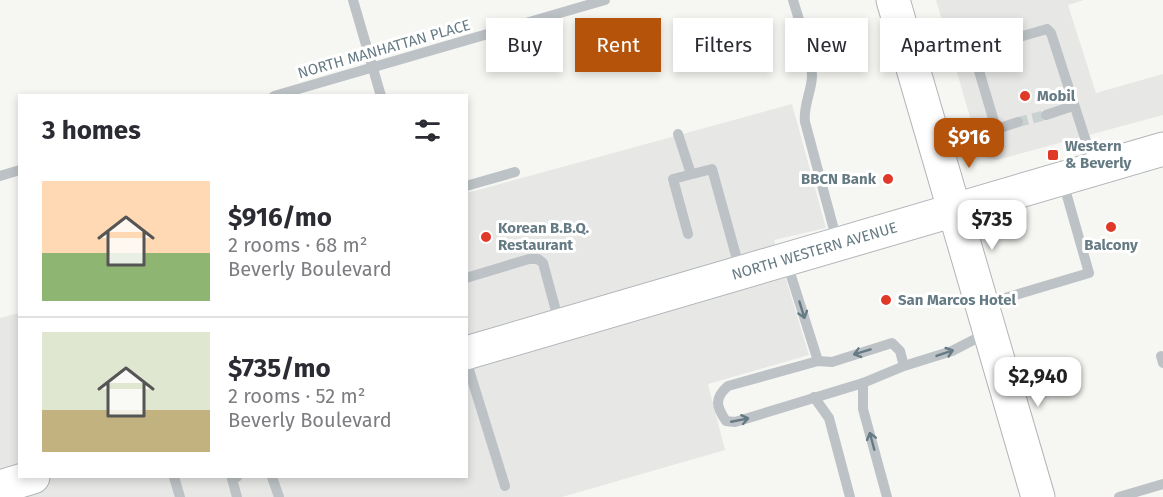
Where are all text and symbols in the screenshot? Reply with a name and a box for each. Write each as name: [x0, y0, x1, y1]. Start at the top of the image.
street label: NORTH MANHATTAN PLACE: [296, 16, 472, 82]
chip: Buy: [486, 18, 563, 72]
chip: Rent: [575, 18, 661, 72]
chip: Filters: [673, 18, 773, 72]
chip: New: [785, 18, 868, 72]
chip: Apartment: [880, 18, 1023, 72]
place label: Mobil: [1037, 87, 1076, 105]
marker: Mobil: [1018, 89, 1032, 103]
icon: filters: [411, 114, 444, 147]
text: 3 homes: [42, 115, 141, 146]
pin: $916: [933, 118, 1005, 169]
text: $916: [948, 125, 990, 149]
place label: Western & Beverly: [1065, 137, 1132, 172]
marker: Western & Beverly: [1046, 148, 1060, 162]
place label: BBCN Bank: [801, 170, 877, 188]
marker: BBCN Bank: [881, 172, 895, 186]
pin: $735: [956, 200, 1028, 251]
text: $916/mo: [228, 202, 332, 233]
icon: home: [90, 205, 162, 277]
text: $735: [972, 207, 1012, 231]
street label: NORTH WESTERN AVENUE: [730, 218, 899, 284]
place label: Korean B.B.Q. Restaurant: [498, 219, 590, 254]
marker: Balcony: [1104, 220, 1118, 234]
marker: Korean B.B.Q. Restaurant: [479, 230, 493, 244]
text: 2 rooms · 68 m²: [228, 233, 368, 257]
place label: Balcony: [1084, 236, 1138, 254]
text: Beverly Boulevard: [228, 257, 392, 281]
place label: San Marcos Hotel: [898, 291, 1017, 309]
marker: San Marcos Hotel: [879, 293, 893, 307]
one-way arrow: [797, 300, 808, 319]
one-way arrow: [935, 346, 954, 357]
one-way arrow: [853, 348, 872, 359]
text: $735/mo: [228, 353, 331, 384]
icon: home: [90, 356, 162, 428]
pin: $2,940: [989, 357, 1087, 408]
text: $2,940: [1008, 364, 1068, 388]
text: 2 rooms · 52 m²: [228, 384, 366, 408]
text: Beverly Boulevard: [228, 408, 392, 432]
one-way arrow: [730, 414, 750, 425]
one-way arrow: [866, 431, 877, 450]

